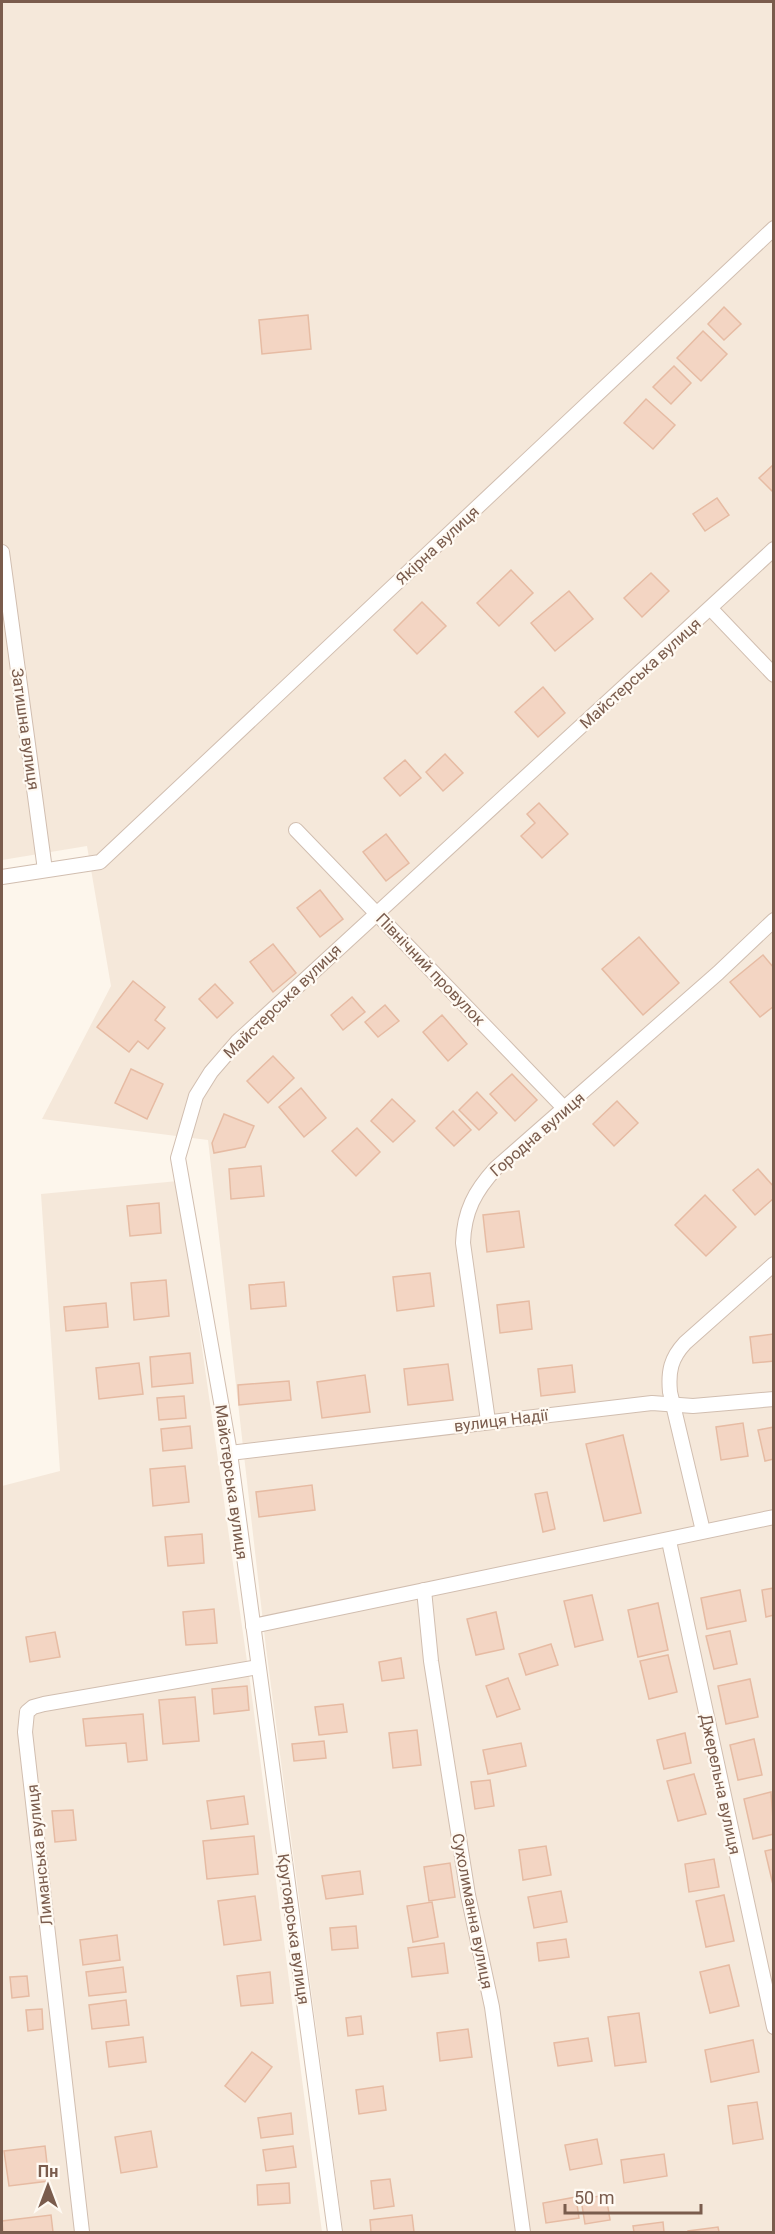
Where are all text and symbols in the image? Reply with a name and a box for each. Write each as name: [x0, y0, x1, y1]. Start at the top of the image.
street label: Якірна вулиця: [392, 502, 483, 589]
street label: Майстерська вулиця: [576, 614, 705, 733]
street label: Затишна вулиця: [8, 667, 43, 791]
street label: Північний провулок: [372, 909, 489, 1030]
street label: Майстерська вулиця: [220, 940, 345, 1063]
street label: Городна вулиця: [486, 1088, 588, 1181]
street label: Майстерська вулиця: [211, 1403, 252, 1561]
street label: вулиця Надії: [453, 1405, 550, 1436]
street label: Джерельна вулиця: [696, 1712, 745, 1856]
street label: Лиманська вулиця: [23, 1783, 56, 1927]
street label: Сухолиманна вулиця: [448, 1832, 497, 1991]
street label: Крутоярська вулиця: [273, 1852, 314, 2006]
north arrow: [18, 2156, 78, 2216]
text: Пн: [38, 2162, 58, 2181]
scale bar: [565, 2177, 702, 2215]
text: 50 m: [574, 2187, 614, 2208]

